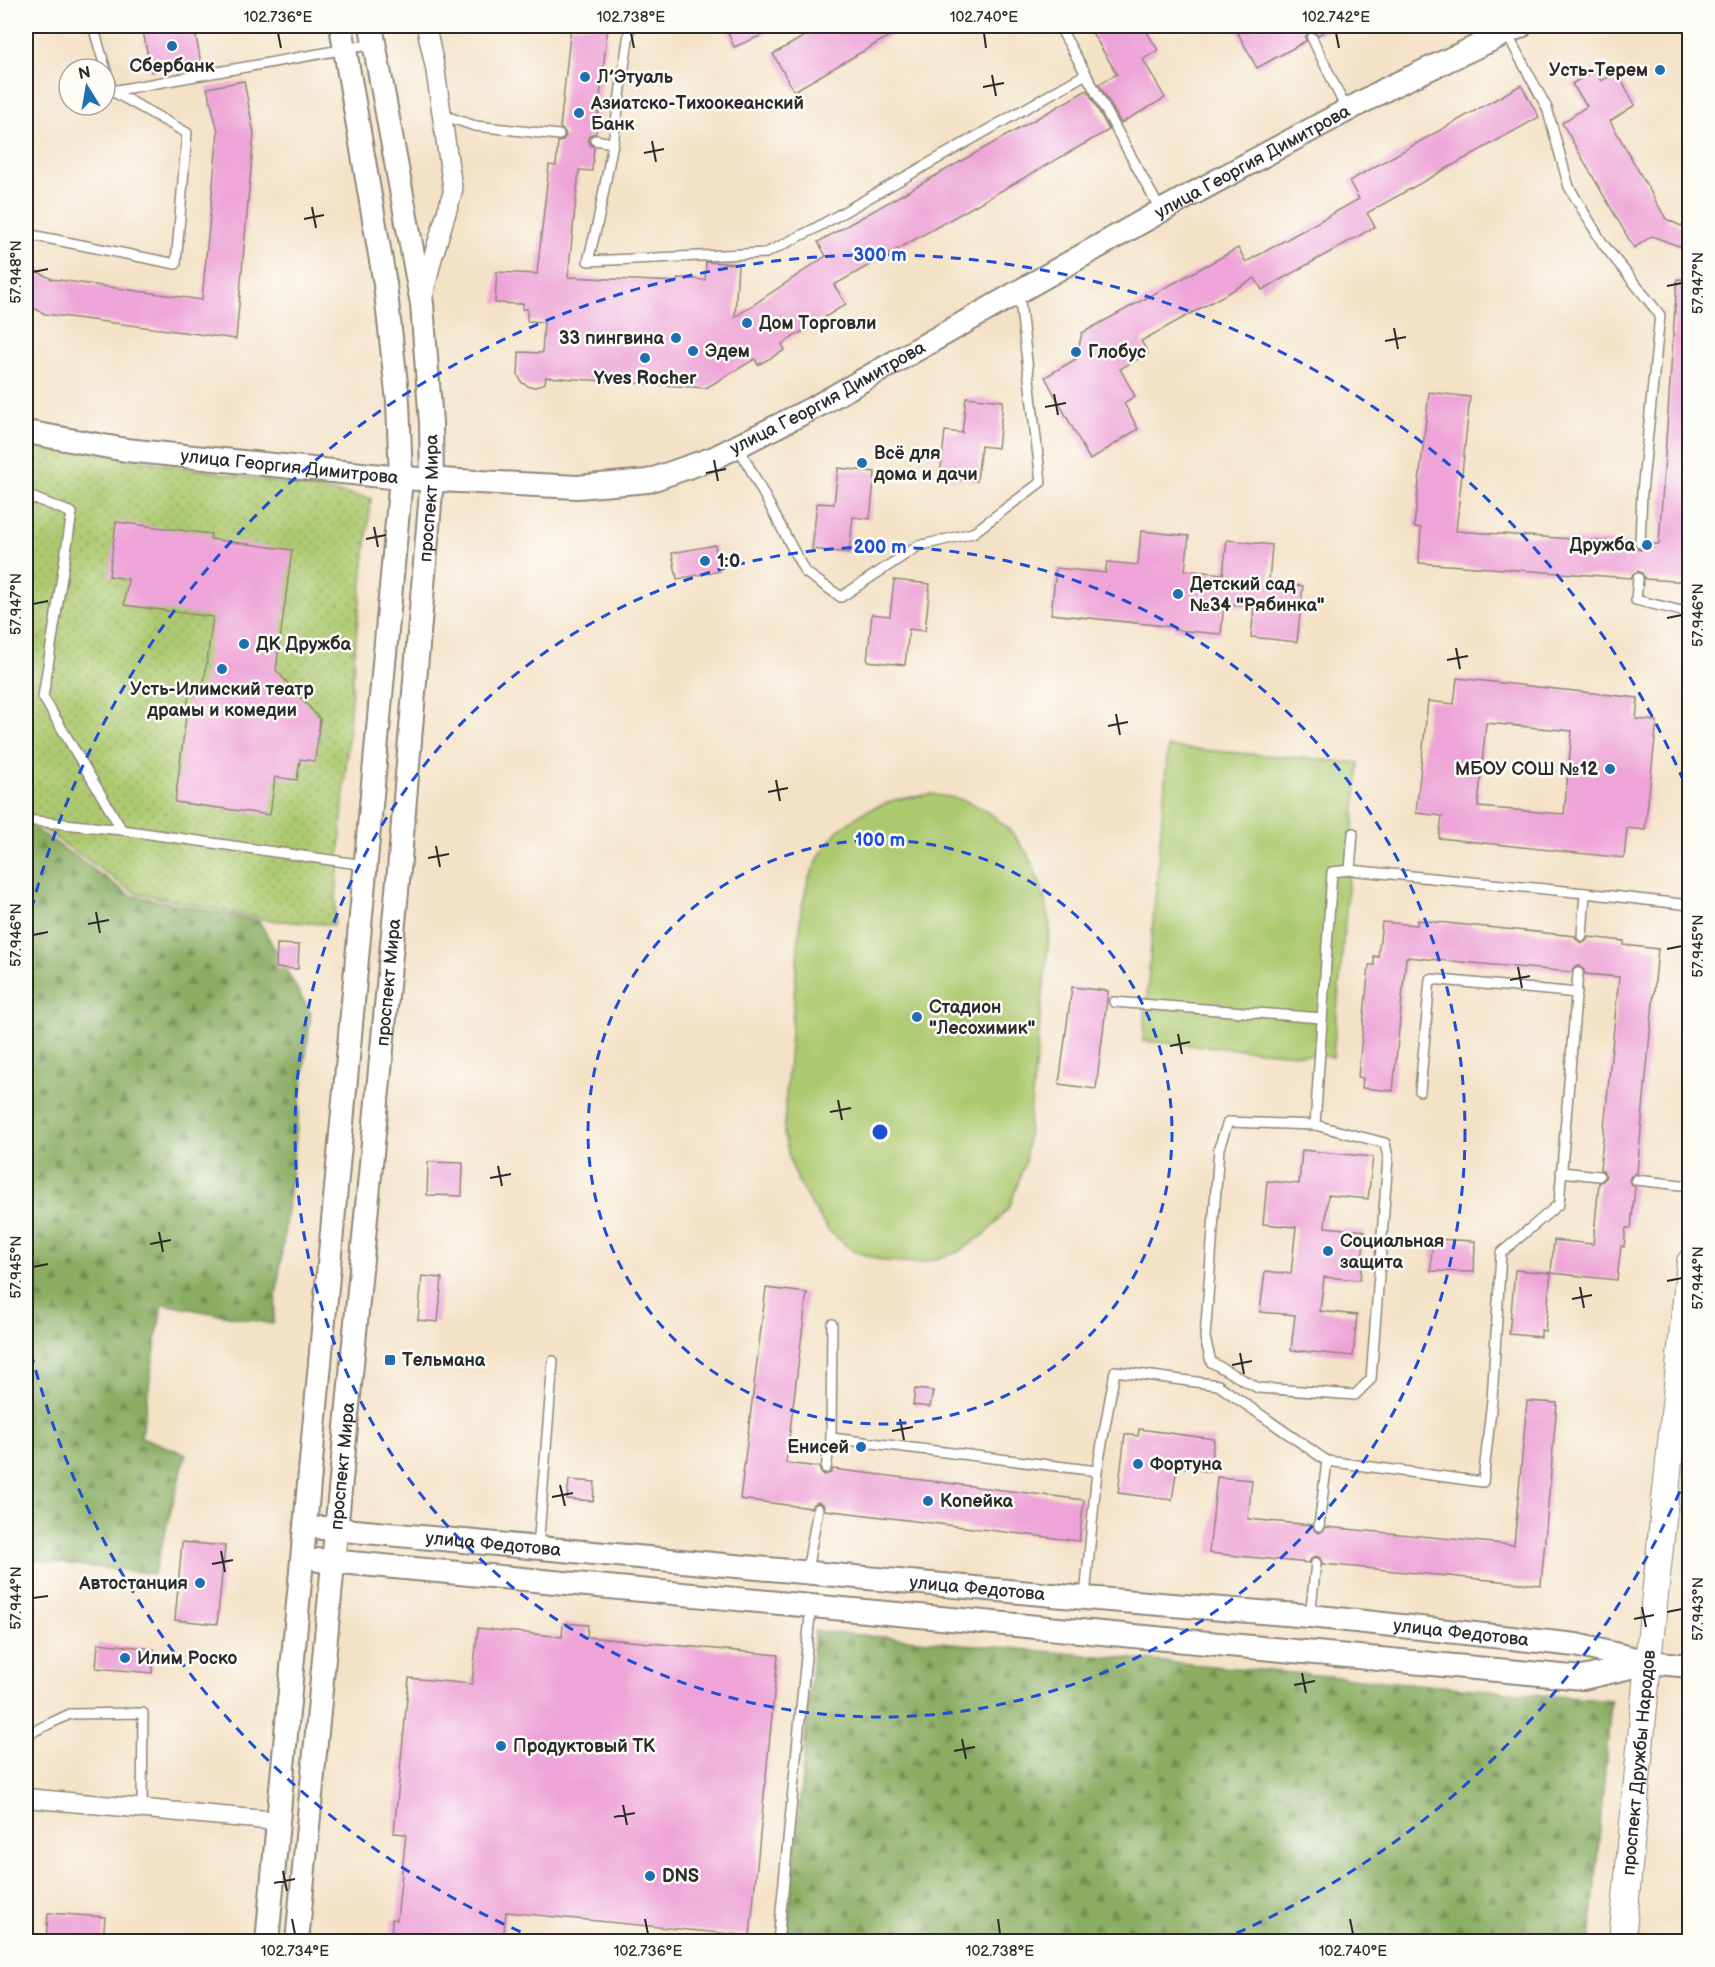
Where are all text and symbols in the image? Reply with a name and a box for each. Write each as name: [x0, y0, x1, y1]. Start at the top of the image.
text: 102.736°E: [244, 8, 312, 27]
text: 102.738°E: [597, 8, 665, 27]
text: 102.740°E: [950, 8, 1018, 27]
text: 102.742°E: [1302, 8, 1370, 27]
marker: Сбербанк: [165, 39, 179, 53]
place label: Сбербанк: [130, 56, 215, 77]
north arrow: [57, 57, 117, 117]
place label: Усть-Терем: [1549, 60, 1648, 81]
text: N: [77, 63, 92, 84]
marker: Усть-Терем: [1653, 63, 1667, 77]
place label: Л’Этуаль: [596, 67, 674, 88]
marker: Л’Этуаль: [578, 70, 592, 84]
place label: Азиатско-Тихоокеанский Банк: [590, 93, 804, 135]
street label: улица Георгия Димитрова: [1151, 100, 1354, 223]
marker: Азиатско-Тихоокеанский Банк: [572, 106, 586, 120]
text: 57.948°N: [7, 240, 26, 304]
text: 300 m: [853, 245, 907, 266]
text: 57.947°N: [1689, 252, 1708, 314]
place label: Дом Торговли: [759, 313, 876, 334]
marker: Дом Торговли: [740, 316, 754, 330]
place label: 33 пингвина: [559, 328, 665, 349]
marker: 33 пингвина: [669, 331, 683, 345]
street label: улица Георгия Димитрова: [727, 337, 929, 459]
place label: Эдем: [705, 341, 750, 362]
place label: Глобус: [1088, 342, 1146, 363]
marker: Эдем: [686, 344, 700, 358]
marker: Глобус: [1069, 345, 1083, 359]
marker: Yves Rocher: [638, 351, 652, 365]
place label: Yves Rocher: [594, 368, 697, 389]
street label: проспект Мира: [415, 434, 443, 563]
place label: Всё для дома и дачи: [873, 443, 978, 485]
street label: улица Георгия Димитрова: [180, 446, 400, 489]
marker: Всё для дома и дачи: [855, 456, 869, 470]
place label: Дружба: [1570, 535, 1636, 556]
text: 200 m: [853, 537, 907, 558]
marker: Дружба: [1640, 538, 1654, 552]
place label: 1:0: [717, 551, 740, 572]
marker: 1:0: [698, 554, 712, 568]
text: 57.947°N: [7, 573, 26, 635]
place label: Детский сад №34 "Рябинка": [1190, 574, 1325, 616]
text: 57.946°N: [1689, 583, 1708, 647]
marker: Детский сад №34 "Рябинка": [1171, 587, 1185, 601]
place label: ДК Дружба: [256, 634, 352, 655]
marker: ДК Дружба: [237, 637, 251, 651]
marker: Усть-Илимский театр драмы и комедии: [215, 662, 229, 676]
place label: Усть-Илимский театр драмы и комедии: [130, 679, 314, 721]
place label: МБОУ СОШ №12: [1455, 759, 1598, 780]
marker: МБОУ СОШ №12: [1603, 762, 1617, 776]
text: 100 m: [855, 830, 905, 851]
text: 57.946°N: [7, 903, 26, 967]
text: 57.945°N: [1689, 914, 1708, 978]
street label: проспект Мира: [372, 917, 405, 1047]
place label: Стадион "Лесохимик": [929, 997, 1035, 1039]
marker: Стадион "Лесохимик": [910, 1010, 924, 1024]
centre of rings: [870, 1122, 890, 1142]
place label: Социальная защита: [1340, 1231, 1444, 1273]
text: 57.945°N: [7, 1235, 26, 1299]
marker: Социальная защита: [1321, 1244, 1335, 1258]
text: 57.944°N: [1689, 1246, 1708, 1310]
place label: Тельмана: [402, 1350, 486, 1371]
marker: Тельмана: [383, 1353, 397, 1367]
street label: проспект Мира: [326, 1401, 359, 1531]
place label: Енисей: [787, 1437, 849, 1458]
marker: Енисей: [854, 1440, 868, 1454]
place label: Фортуна: [1150, 1454, 1223, 1475]
marker: Фортуна: [1131, 1457, 1145, 1471]
place label: Копейка: [940, 1491, 1013, 1512]
marker: Копейка: [921, 1494, 935, 1508]
street label: улица Федотова: [424, 1528, 562, 1561]
text: 57.944°N: [7, 1566, 26, 1630]
street label: улица Федотова: [908, 1572, 1046, 1605]
place label: Автостанция: [78, 1573, 188, 1594]
marker: Автостанция: [193, 1576, 207, 1590]
text: 57.943°N: [1689, 1577, 1708, 1641]
street label: улица Федотова: [1392, 1615, 1530, 1651]
place label: Илим Роско: [137, 1648, 238, 1669]
street label: проспект Дружбы Народов: [1618, 1648, 1660, 1877]
marker: Илим Роско: [118, 1651, 132, 1665]
place label: Продуктовый ТК: [513, 1736, 656, 1757]
marker: Продуктовый ТК: [494, 1739, 508, 1753]
place label: DNS: [662, 1866, 699, 1887]
marker: DNS: [643, 1869, 657, 1883]
text: 102.734°E: [261, 1942, 329, 1961]
text: 102.736°E: [614, 1942, 682, 1961]
text: 102.738°E: [966, 1942, 1034, 1961]
text: 102.740°E: [1319, 1942, 1387, 1961]

